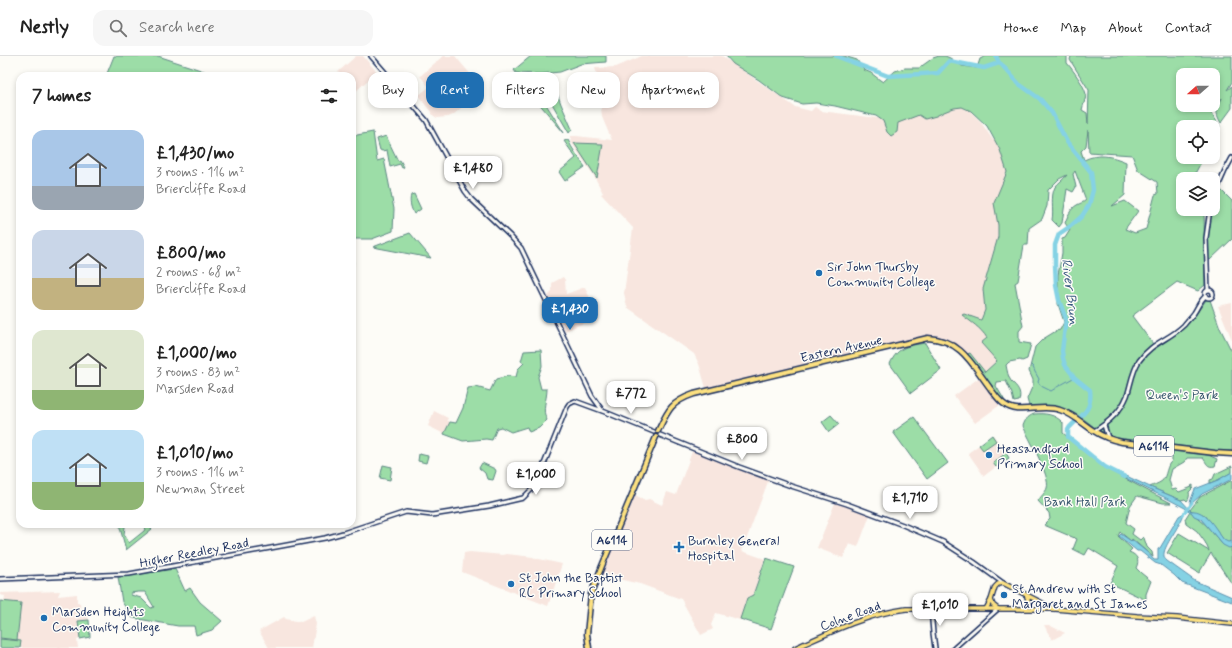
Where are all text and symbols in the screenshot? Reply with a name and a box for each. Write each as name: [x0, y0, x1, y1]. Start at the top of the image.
search box: [93, 10, 373, 46]
text: Nestly: [20, 15, 69, 40]
icon: search: [107, 17, 129, 39]
text: Search here: [139, 18, 215, 38]
text: Home: [1004, 19, 1038, 37]
text: Map: [1060, 19, 1086, 37]
text: About: [1108, 19, 1143, 37]
text: Contact: [1165, 19, 1212, 37]
north arrow: [1176, 68, 1220, 112]
map controls: [1176, 68, 1220, 216]
chip: Buy: [368, 72, 418, 108]
chip: Rent: [426, 72, 484, 108]
chip: Filters: [492, 72, 559, 108]
chip: New: [567, 72, 620, 108]
chip: Apartment: [628, 72, 719, 108]
text: 7 homes: [32, 85, 91, 107]
icon: filters: [318, 85, 340, 107]
button: locate: [1176, 120, 1220, 164]
text: £1,430/mo: [156, 142, 234, 164]
icon: home: [64, 146, 112, 194]
pin: £1,480: [440, 156, 506, 190]
text: £1,480: [453, 160, 493, 177]
text: 3 rooms · 116 m²: [156, 164, 245, 181]
button: layers: [1176, 172, 1220, 216]
text: Briercliffe Road: [156, 181, 246, 198]
text: £800/mo: [156, 242, 226, 264]
icon: home: [64, 246, 112, 294]
water label: River Brun: [1057, 258, 1083, 326]
place label: Sir John Thursby Community College: [827, 259, 935, 291]
text: 2 rooms · 68 m²: [156, 264, 241, 281]
marker: Sir John Thursby Community College: [814, 268, 824, 278]
text: Briercliffe Road: [156, 281, 246, 298]
pin: £1,430: [537, 297, 603, 331]
text: £1,430: [551, 301, 589, 318]
street label: Eastern Avenue: [799, 332, 884, 367]
text: £1,000/mo: [156, 342, 237, 364]
icon: home: [64, 346, 112, 394]
text: 3 rooms · 83 m²: [156, 364, 240, 381]
text: Marsden Road: [156, 381, 234, 398]
pin: £772: [607, 381, 655, 415]
text: £772: [615, 385, 647, 402]
park label: Queen's Park: [1146, 387, 1219, 404]
pin: £800: [718, 427, 766, 461]
text: £800: [726, 431, 758, 448]
road number: A6114: [1134, 436, 1174, 456]
place label: Heasandford Primary School: [997, 441, 1083, 473]
text: £1,010/mo: [156, 442, 233, 464]
icon: home: [64, 446, 112, 494]
marker: Heasandford Primary School: [984, 450, 994, 460]
pin: £1,000: [503, 462, 569, 496]
text: 3 rooms · 116 m²: [156, 464, 245, 481]
text: £1,000: [516, 466, 556, 483]
text: Newman Street: [156, 481, 245, 498]
pin: £1,710: [877, 486, 943, 520]
text: £1,710: [892, 490, 928, 507]
park label: Bank Hall Park: [1044, 494, 1127, 511]
road number: A6114: [592, 530, 632, 550]
place label: Burnley General Hospital: [688, 533, 780, 565]
street label: Higher Reedley Road: [138, 535, 251, 574]
marker: Burnley General Hospital: [673, 541, 685, 553]
place label: St John the Baptist RC Primary School: [519, 570, 623, 602]
marker: St John the Baptist RC Primary School: [506, 579, 516, 589]
place label: St Andrew with St Margaret and St James: [1012, 581, 1147, 614]
marker: St Andrew with St Margaret and St James: [999, 590, 1009, 600]
pin: £1,010: [907, 593, 973, 627]
text: £1,010: [921, 597, 959, 614]
street label: Colne Road: [818, 598, 883, 635]
place label: Marsden Heights Community College: [52, 604, 160, 636]
marker: Marsden Heights Community College: [39, 613, 49, 623]

